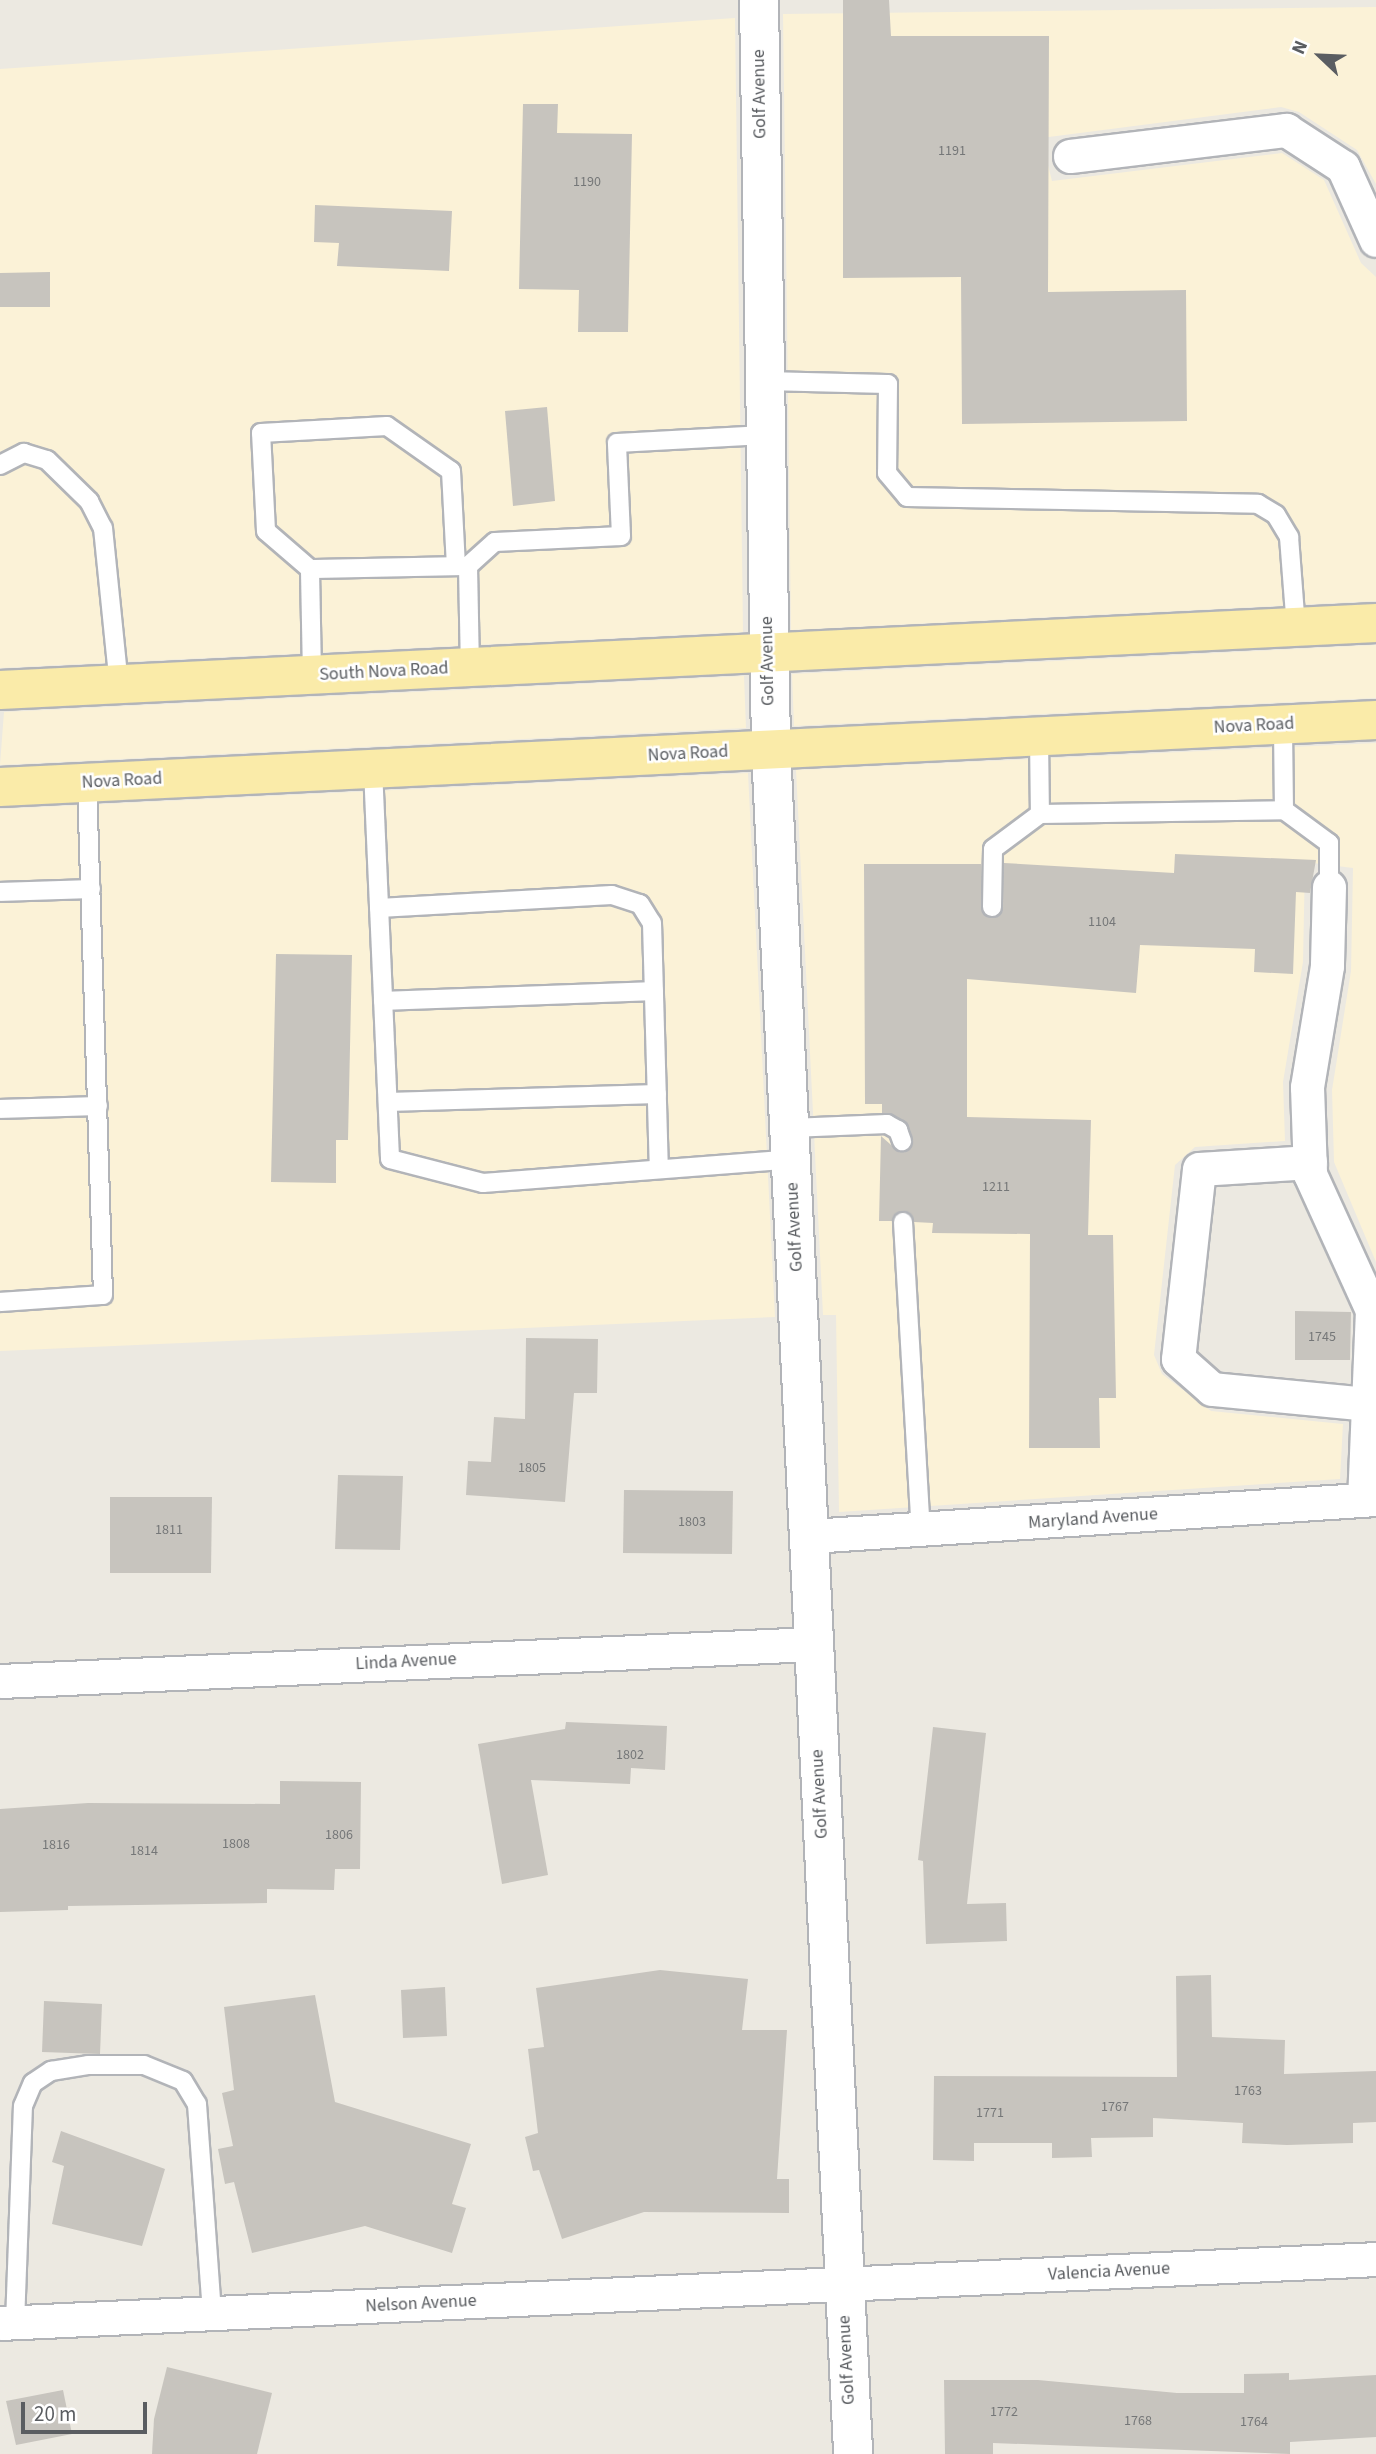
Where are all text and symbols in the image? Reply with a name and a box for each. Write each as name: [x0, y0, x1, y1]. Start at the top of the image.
north arrow: [1285, 21, 1355, 91]
text: N: [1285, 37, 1315, 59]
street label: Golf Avenue: [748, 49, 772, 139]
house number: 1191: [938, 143, 966, 159]
house number: 1190: [573, 174, 601, 190]
street label: Golf Avenue: [756, 616, 780, 706]
street label: South Nova Road: [319, 658, 449, 686]
street label: Nova Road: [1213, 713, 1295, 739]
street label: Nova Road: [647, 741, 729, 767]
street label: Nova Road: [81, 768, 163, 794]
house number: 1104: [1088, 914, 1116, 930]
house number: 1211: [982, 1179, 1010, 1195]
street label: Golf Avenue: [782, 1182, 808, 1272]
house number: 1745: [1308, 1329, 1336, 1345]
house number: 1805: [518, 1460, 546, 1476]
street label: Maryland Avenue: [1027, 1504, 1159, 1534]
house number: 1803: [678, 1514, 706, 1530]
house number: 1811: [155, 1522, 183, 1538]
street label: Linda Avenue: [355, 1649, 457, 1675]
house number: 1802: [616, 1747, 644, 1763]
street label: Golf Avenue: [807, 1749, 833, 1839]
house number: 1806: [325, 1827, 353, 1843]
house number: 1808: [222, 1836, 250, 1852]
house number: 1816: [42, 1837, 70, 1853]
house number: 1814: [130, 1843, 158, 1859]
house number: 1763: [1234, 2083, 1262, 2099]
house number: 1767: [1101, 2099, 1129, 2115]
house number: 1771: [976, 2105, 1004, 2121]
street label: Valencia Avenue: [1047, 2258, 1171, 2286]
street label: Nelson Avenue: [365, 2290, 477, 2318]
street label: Golf Avenue: [834, 2315, 860, 2405]
scale bar: [24, 2388, 150, 2432]
text: 20 m: [34, 2399, 76, 2429]
house number: 1772: [990, 2404, 1018, 2420]
house number: 1768: [1124, 2413, 1152, 2429]
house number: 1764: [1240, 2414, 1268, 2430]

